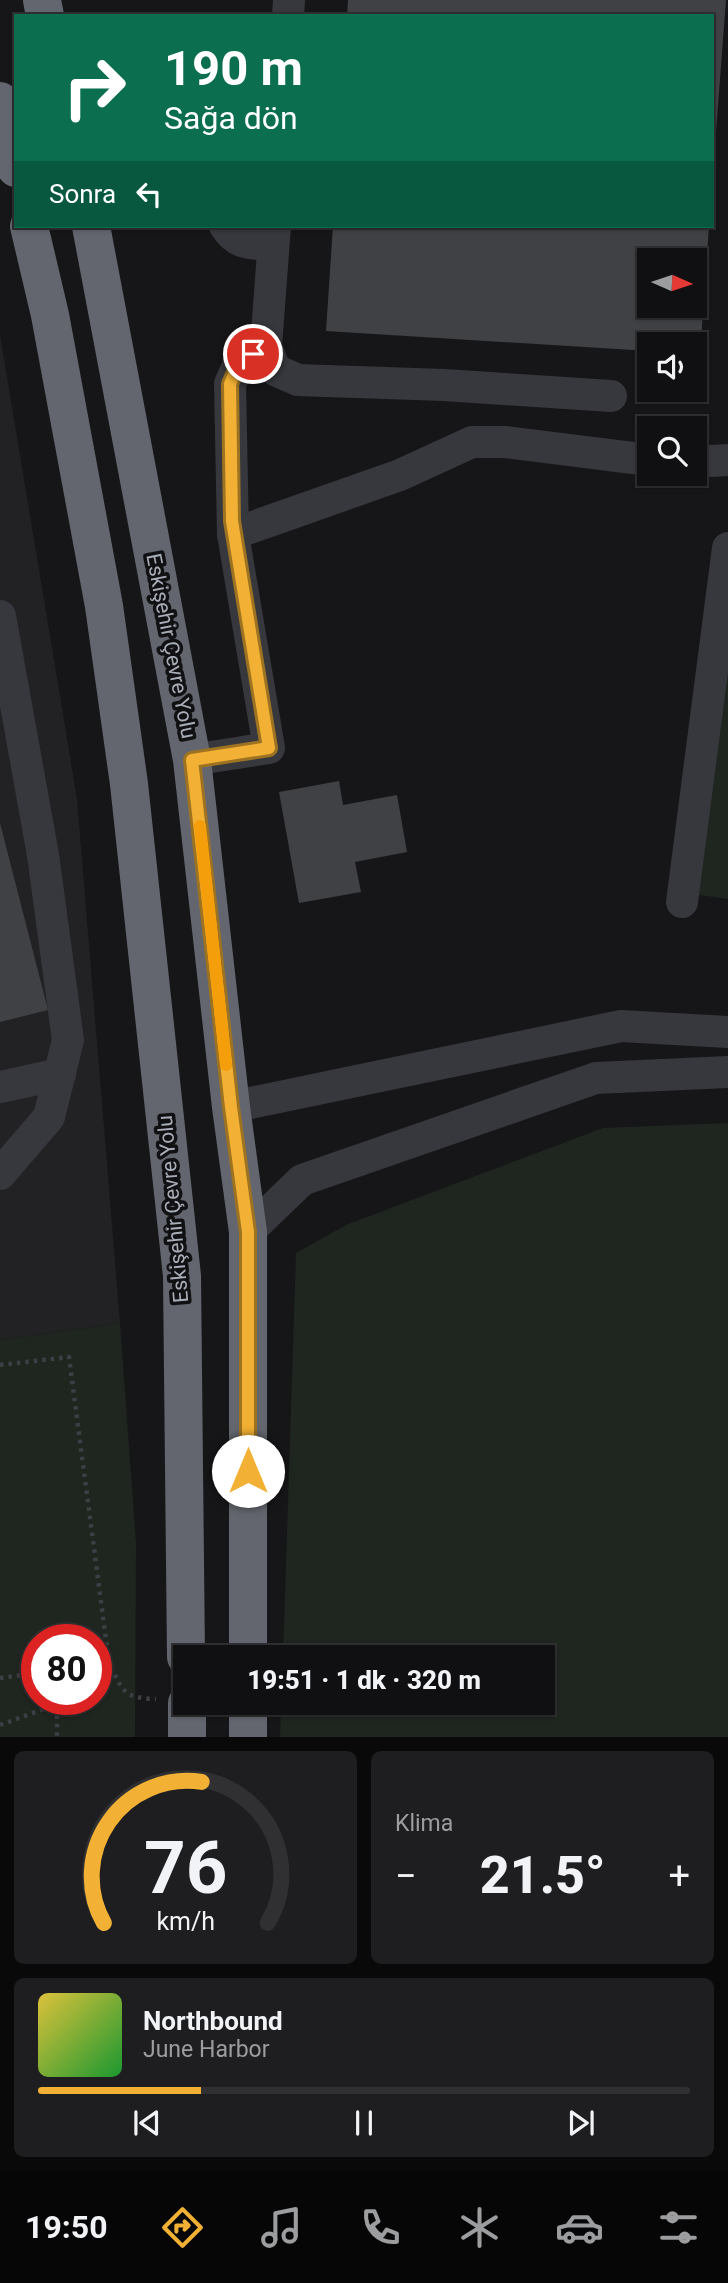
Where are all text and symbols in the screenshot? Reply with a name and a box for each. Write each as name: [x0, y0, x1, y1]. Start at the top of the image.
text: 190 m: [164, 40, 303, 97]
icon: right: [49, 42, 140, 133]
text: Sağa dön: [164, 99, 298, 137]
icon: left: [130, 175, 168, 213]
text: Sonra: [49, 179, 116, 209]
north arrow: [637, 248, 707, 318]
map controls: [637, 248, 707, 486]
pin: [223, 324, 283, 384]
button: sound: [637, 332, 707, 402]
icon: arrive: [234, 335, 272, 373]
button: search: [637, 416, 707, 486]
street label: Eskişehir Çevre Yolu: [141, 551, 201, 741]
street label: Eskişehir Çevre Yolu: [153, 1114, 193, 1304]
position arrow: [211, 1434, 285, 1508]
speed limit sign: 80: [21, 1624, 112, 1715]
text: 19:51 · 1 dk · 320 m: [247, 1665, 481, 1695]
text: Klima: [395, 1810, 453, 1837]
text: 76: [144, 1826, 227, 1912]
text: 21.5°: [480, 1845, 606, 1906]
text: −: [395, 1854, 417, 1898]
text: +: [668, 1854, 690, 1898]
text: km/h: [156, 1907, 215, 1936]
text: Northbound: [143, 2006, 283, 2036]
text: June Harbor: [143, 2036, 270, 2063]
icon: previous: [128, 2104, 166, 2142]
icon: pause: [345, 2104, 383, 2142]
icon: next: [562, 2104, 600, 2142]
icon: directions: [158, 2203, 207, 2252]
icon: music: [257, 2203, 306, 2252]
icon: phone: [356, 2203, 405, 2252]
icon: climate: [455, 2203, 504, 2252]
icon: car: [555, 2203, 604, 2252]
icon: filters: [654, 2203, 703, 2252]
text: 19:50: [25, 2208, 108, 2246]

